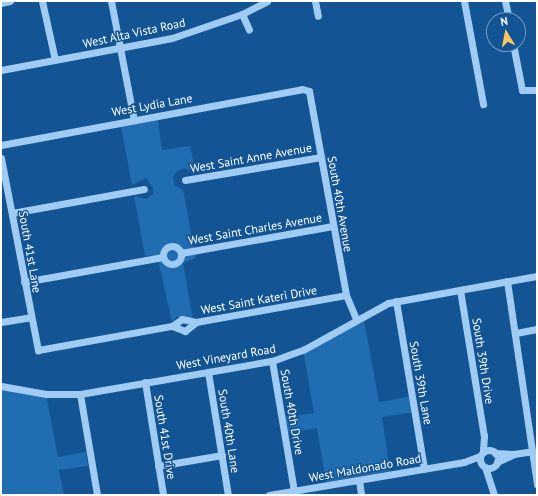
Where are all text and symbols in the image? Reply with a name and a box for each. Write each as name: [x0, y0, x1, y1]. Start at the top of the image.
north arrow: [486, 12, 526, 52]
text: N: [499, 14, 509, 29]
street label: West Alta Vista Road: [81, 15, 187, 51]
street label: West Lydia Lane: [110, 91, 194, 119]
street label: West Saint Anne Avenue: [189, 140, 313, 176]
street label: South 40th Avenue: [324, 155, 356, 253]
street label: South 41st Lane: [16, 210, 44, 294]
street label: West Saint Charles Avenue: [187, 210, 323, 248]
street label: West Saint Kateri Drive: [200, 283, 318, 317]
street label: South 39th Drive: [469, 317, 497, 405]
street label: South 39th Lane: [407, 340, 435, 426]
street label: West Vineyard Road: [175, 341, 277, 373]
street label: South 40th Drive: [277, 368, 307, 456]
street label: South 40th Lane: [215, 388, 243, 474]
street label: South 41st Drive: [151, 394, 179, 480]
street label: West Maldonado Road: [308, 451, 422, 485]

